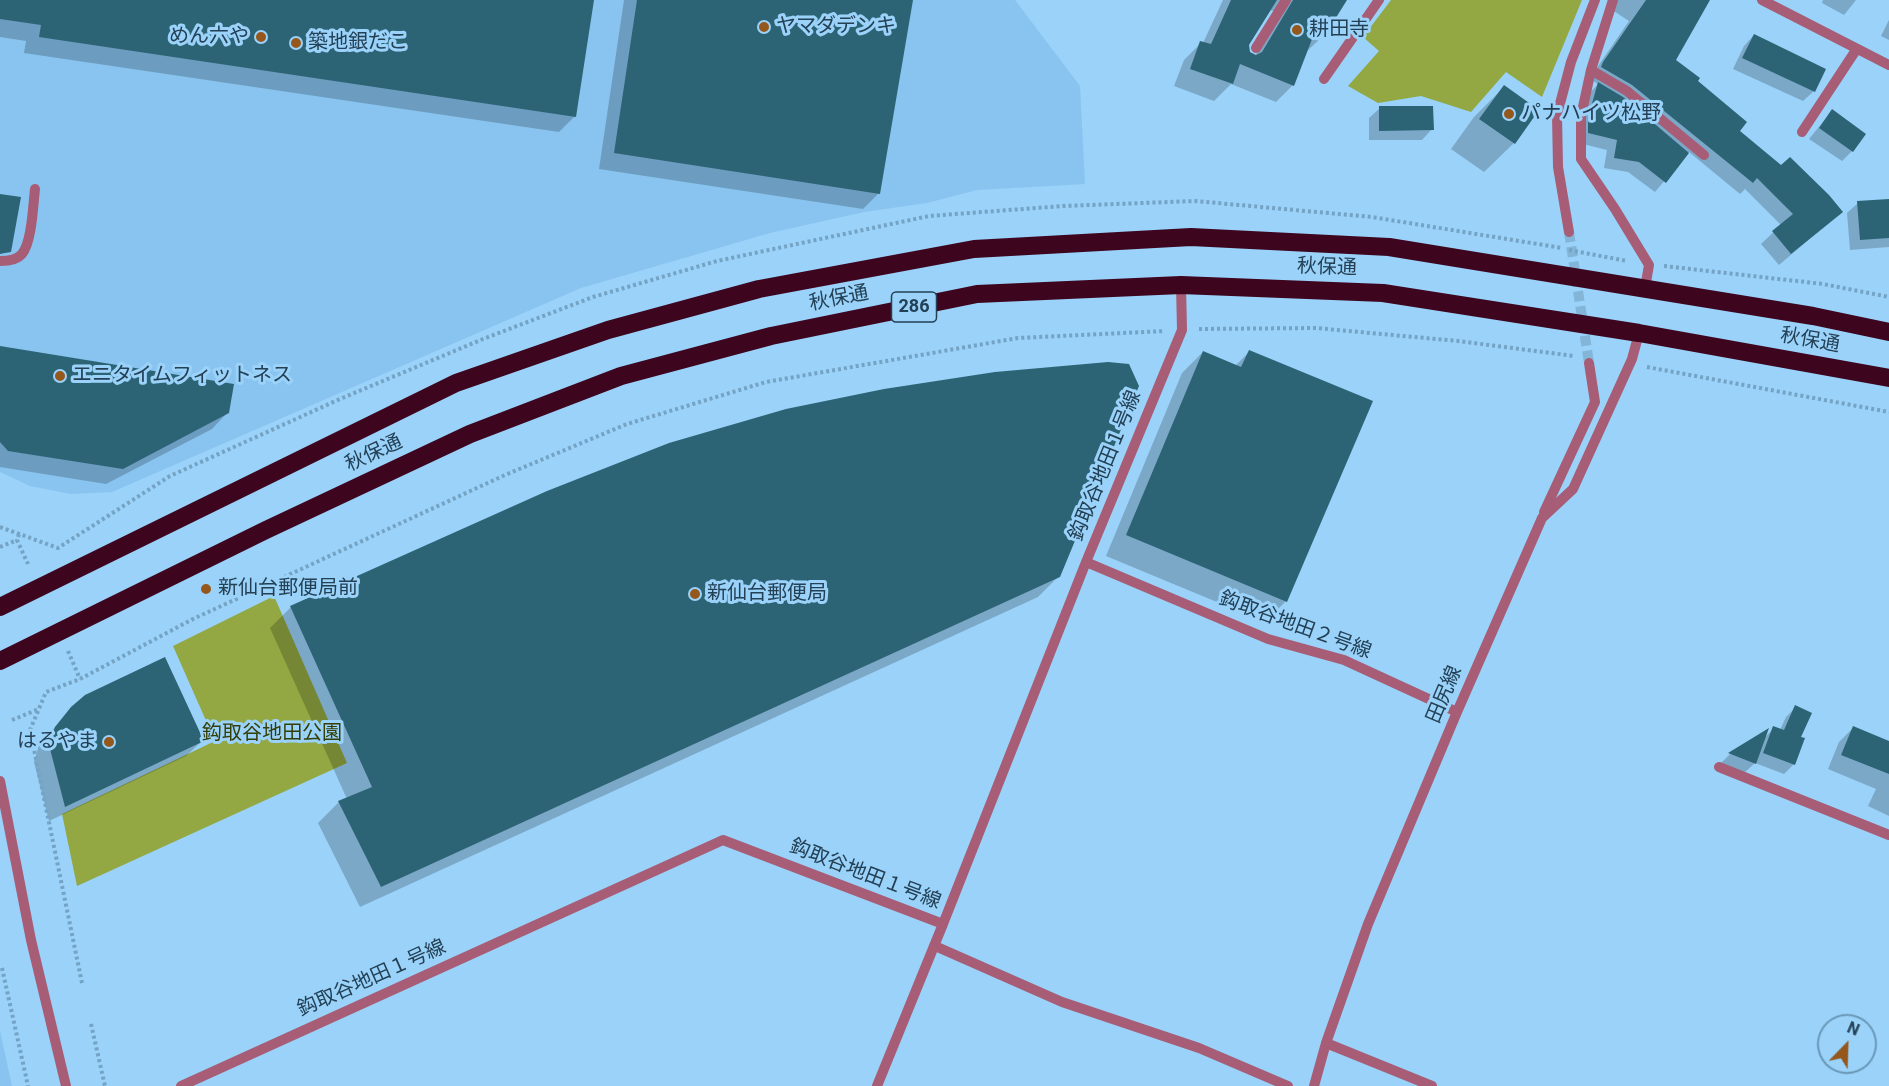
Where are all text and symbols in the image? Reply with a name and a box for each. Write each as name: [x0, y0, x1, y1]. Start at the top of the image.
place label: ヤマダデンキ: [776, 15, 896, 39]
place label: 耕田寺: [1309, 18, 1369, 42]
marker: ヤマダデンキ: [757, 20, 771, 34]
marker: 耕田寺: [1290, 23, 1304, 37]
place label: めん六や: [169, 25, 249, 49]
marker: めん六や: [254, 30, 268, 44]
place label: 築地銀だこ: [308, 31, 408, 55]
marker: 築地銀だこ: [289, 36, 303, 50]
place label: パナハイツ松野: [1521, 102, 1661, 126]
marker: パナハイツ松野: [1502, 107, 1516, 121]
street label: 秋保通: [1297, 255, 1357, 281]
street label: 秋保通: [807, 281, 871, 317]
road number: 286: [892, 292, 936, 322]
street label: 秋保通: [1778, 324, 1842, 358]
place label: エニタイムフィットネス: [72, 364, 292, 388]
marker: エニタイムフィットネス: [53, 369, 67, 383]
street label: 鈎取谷地田１号線: [1065, 387, 1147, 545]
street label: 秋保通: [342, 430, 406, 478]
place label: 新仙台郵便局前: [218, 577, 358, 601]
marker: 新仙台郵便局前: [199, 582, 213, 596]
place label: 新仙台郵便局: [707, 582, 827, 606]
marker: 新仙台郵便局: [688, 587, 702, 601]
street label: 鈎取谷地田２号線: [1216, 587, 1374, 665]
street label: 田尻線: [1422, 663, 1468, 727]
park label: 鈎取谷地田公園: [202, 722, 342, 746]
place label: はるやま: [17, 730, 97, 754]
marker: はるやま: [102, 735, 116, 749]
street label: 鈎取谷地田１号線: [786, 835, 944, 915]
street label: 鈎取谷地田１号線: [294, 935, 450, 1023]
north arrow: [1817, 1014, 1877, 1074]
text: N: [1845, 1018, 1862, 1040]

